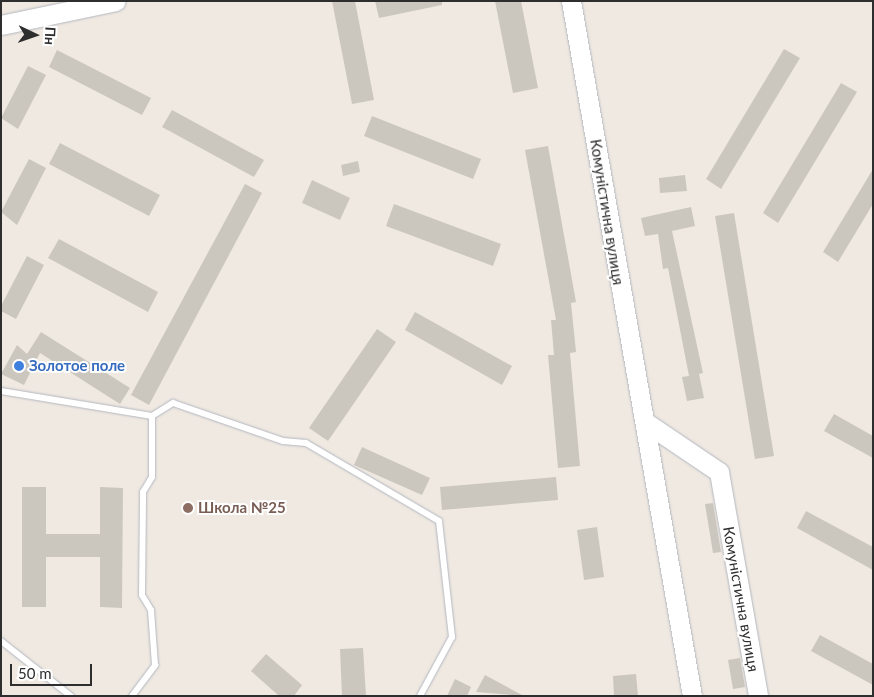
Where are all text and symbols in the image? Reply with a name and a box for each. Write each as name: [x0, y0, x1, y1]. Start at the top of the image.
north arrow: [10, 10, 60, 60]
text: Пн: [42, 26, 59, 45]
street label: Комуністична вулиця: [587, 138, 627, 286]
place label: Золотое поле: [29, 357, 125, 375]
marker: Золотое поле: [13, 360, 25, 372]
place label: Школа №25: [198, 499, 286, 517]
marker: Школа №25: [182, 502, 194, 514]
street label: Комуністична вулиця: [719, 525, 763, 673]
scale bar: [12, 654, 95, 686]
text: 50 m: [18, 664, 52, 682]

